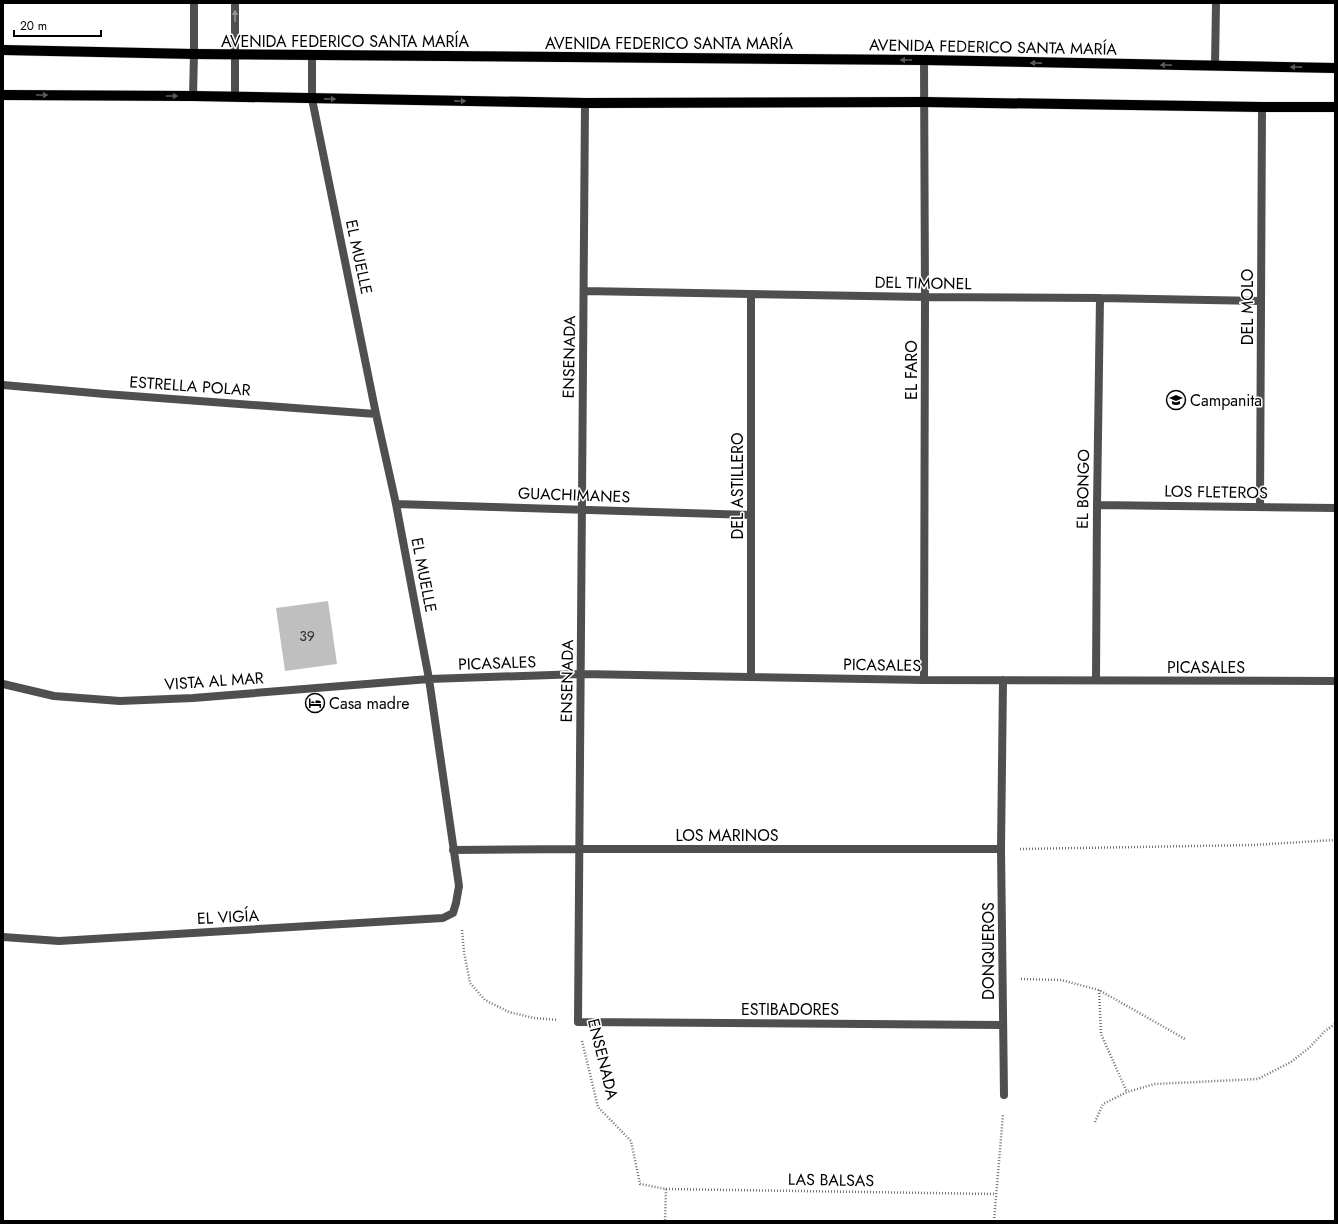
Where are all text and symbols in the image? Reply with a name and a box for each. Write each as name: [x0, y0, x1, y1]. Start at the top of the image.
one-way arrow: [232, 10, 239, 22]
scale bar: [14, 12, 101, 38]
text: 20 m: [20, 17, 47, 35]
street label: AVENIDA FEDERICO SANTA MARÍA: [221, 30, 469, 53]
street label: AVENIDA FEDERICO SANTA MARÍA: [545, 32, 793, 55]
street label: AVENIDA FEDERICO SANTA MARÍA: [869, 33, 1118, 61]
one-way arrow: [899, 57, 912, 63]
one-way arrow: [1030, 59, 1042, 66]
one-way arrow: [1159, 62, 1172, 68]
one-way arrow: [1289, 64, 1302, 70]
one-way arrow: [36, 92, 49, 98]
one-way arrow: [166, 93, 179, 99]
one-way arrow: [324, 96, 337, 102]
one-way arrow: [454, 98, 467, 104]
street label: EL MUELLE: [340, 218, 378, 296]
street label: DEL MOLO: [1236, 269, 1259, 345]
street label: DEL TIMONEL: [874, 271, 973, 295]
street label: ENSENADA: [557, 315, 581, 399]
street label: EL FARO: [900, 340, 923, 400]
street label: ESTRELLA POLAR: [129, 370, 251, 402]
school or university icon: Campanita: [1165, 389, 1187, 411]
place label: Campanita: [1190, 389, 1262, 412]
street label: DEL ASTILLERO: [726, 432, 749, 540]
street label: EL BONGO: [1071, 449, 1095, 529]
street label: LOS FLETEROS: [1164, 480, 1268, 504]
street label: GUACHIMANES: [517, 482, 631, 508]
street label: EL MUELLE: [405, 536, 443, 614]
house number: 39: [299, 626, 315, 646]
street label: ENSENADA: [555, 639, 579, 723]
street label: PICASALES: [458, 650, 537, 676]
street label: PICASALES: [843, 653, 921, 677]
street label: PICASALES: [1167, 656, 1245, 679]
street label: VISTA AL MAR: [164, 666, 264, 696]
hotel icon: Casa madre: [304, 692, 326, 714]
place label: Casa madre: [329, 692, 409, 715]
street label: LOS MARINOS: [675, 824, 779, 847]
street label: DONQUEROS: [977, 902, 1000, 1000]
street label: EL VIGÍA: [196, 904, 260, 930]
street label: ESTIBADORES: [741, 998, 839, 1021]
street label: ENSENADA: [582, 1016, 624, 1102]
street label: LAS BALSAS: [788, 1168, 875, 1192]

